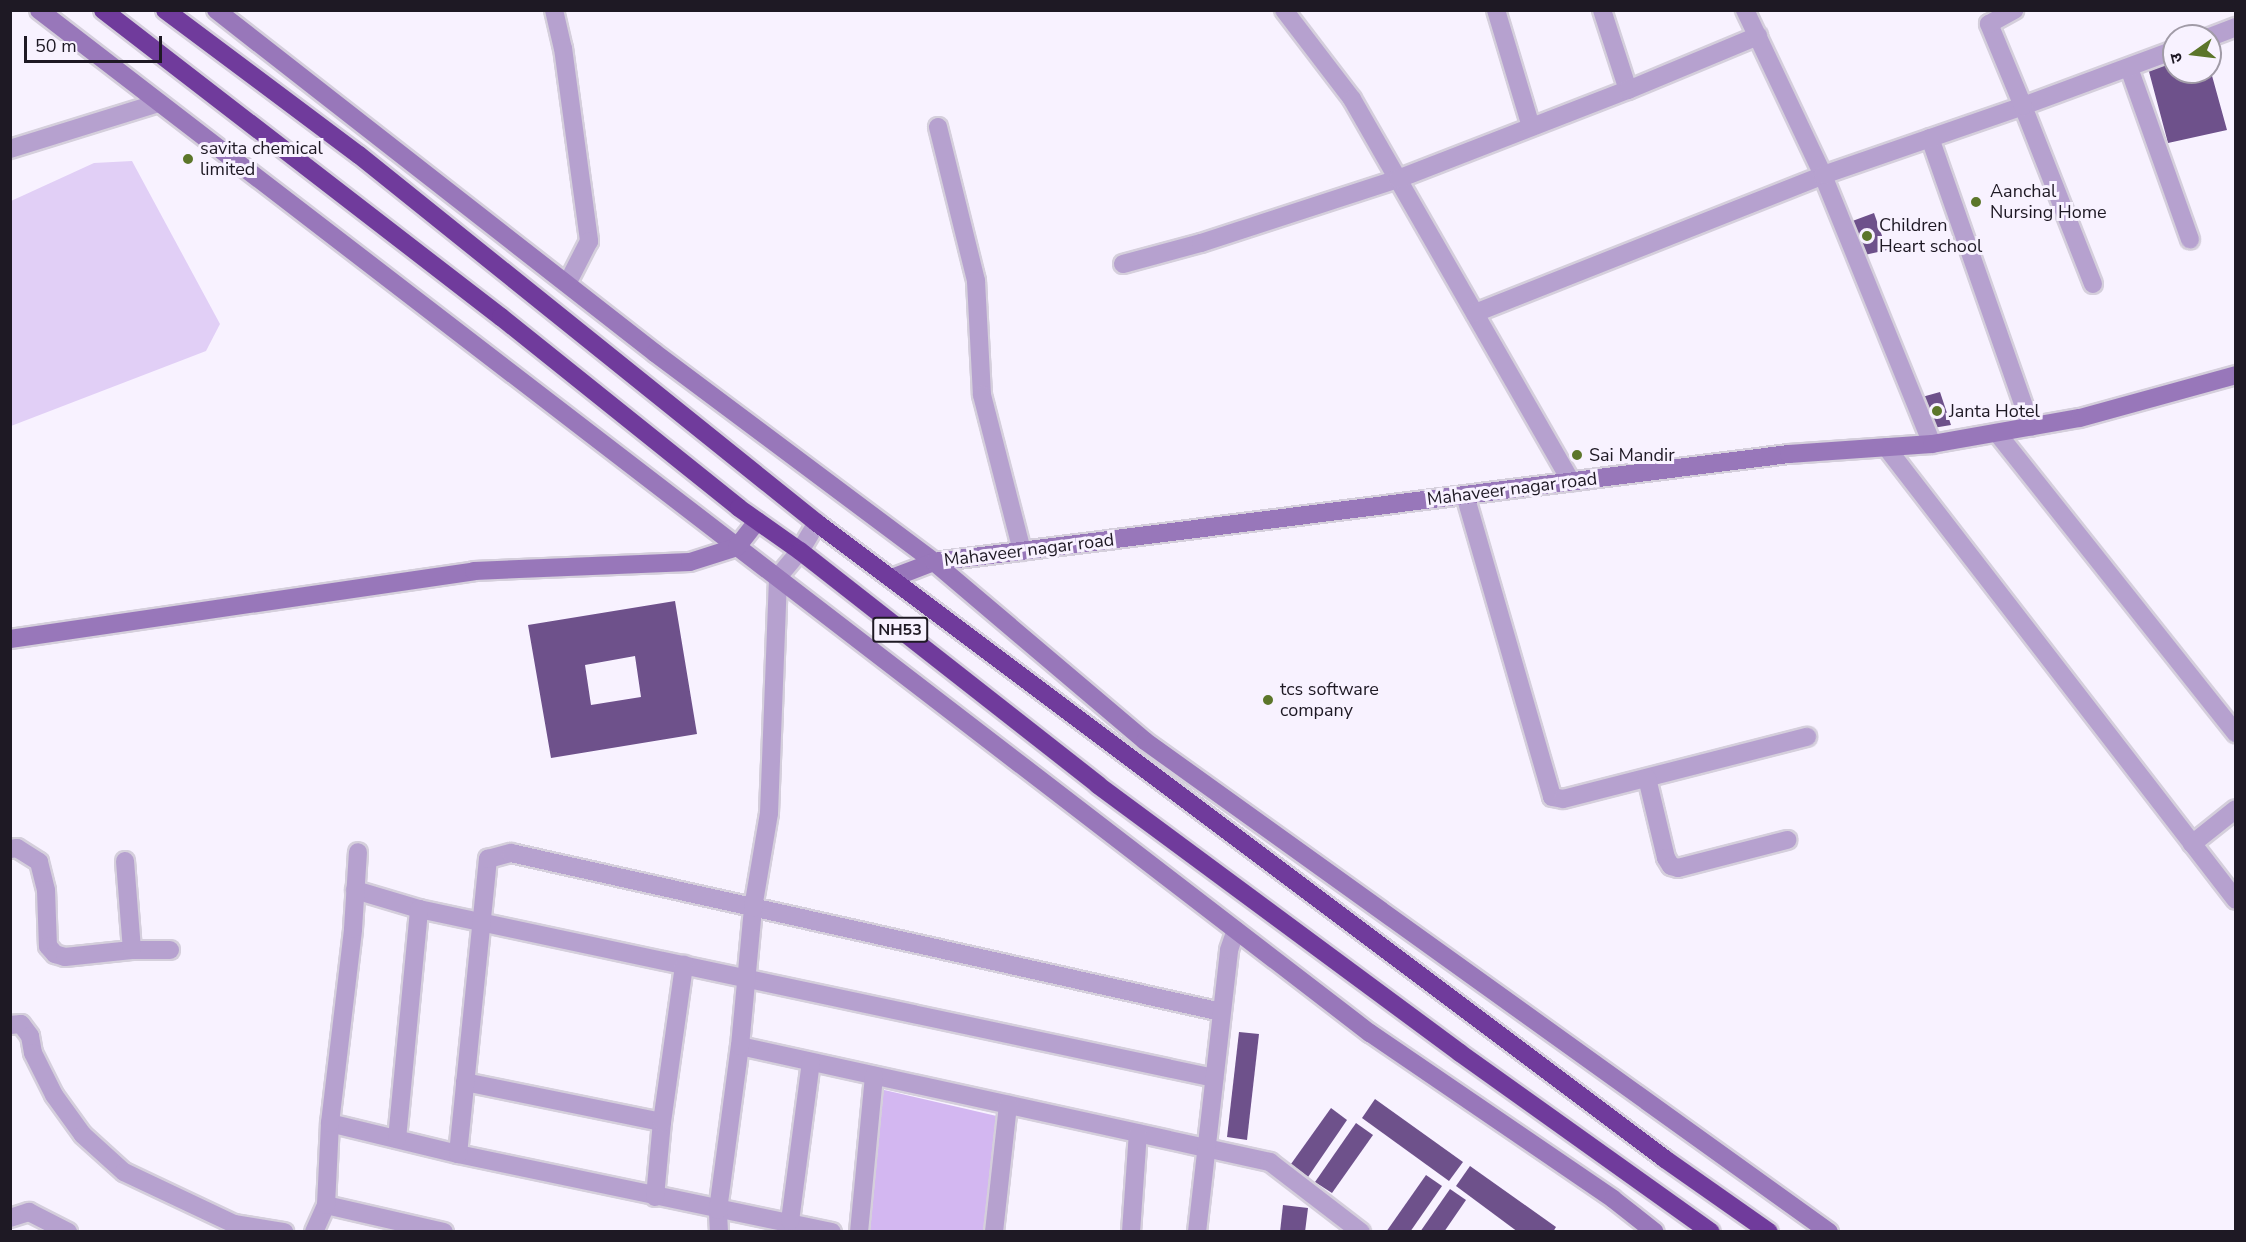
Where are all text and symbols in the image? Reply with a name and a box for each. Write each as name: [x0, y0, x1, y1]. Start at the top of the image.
scale bar: [27, 24, 165, 62]
north arrow: [2162, 24, 2222, 84]
text: 50 m: [35, 34, 77, 58]
text: उ: [2165, 51, 2188, 65]
place label: savita chemical limited: [200, 138, 323, 180]
marker: savita chemical limited: [181, 152, 195, 166]
place label: Aanchal Nursing Home: [1990, 181, 2107, 224]
marker: Aanchal Nursing Home: [1967, 193, 1985, 211]
place label: Children Heart school: [1879, 215, 1982, 258]
marker: Children Heart school: [1860, 229, 1874, 243]
place label: Janta Hotel: [1949, 400, 2040, 422]
marker: Janta Hotel: [1930, 404, 1944, 418]
place label: Sai Mandir: [1589, 444, 1675, 466]
marker: Sai Mandir: [1570, 448, 1584, 462]
street label: Mahaveer nagar road: [1426, 468, 1598, 510]
street label: Mahaveer nagar road: [943, 529, 1115, 571]
road number: NH53: [872, 617, 928, 643]
place label: tcs software company: [1280, 679, 1379, 722]
marker: tcs software company: [1261, 693, 1275, 707]

